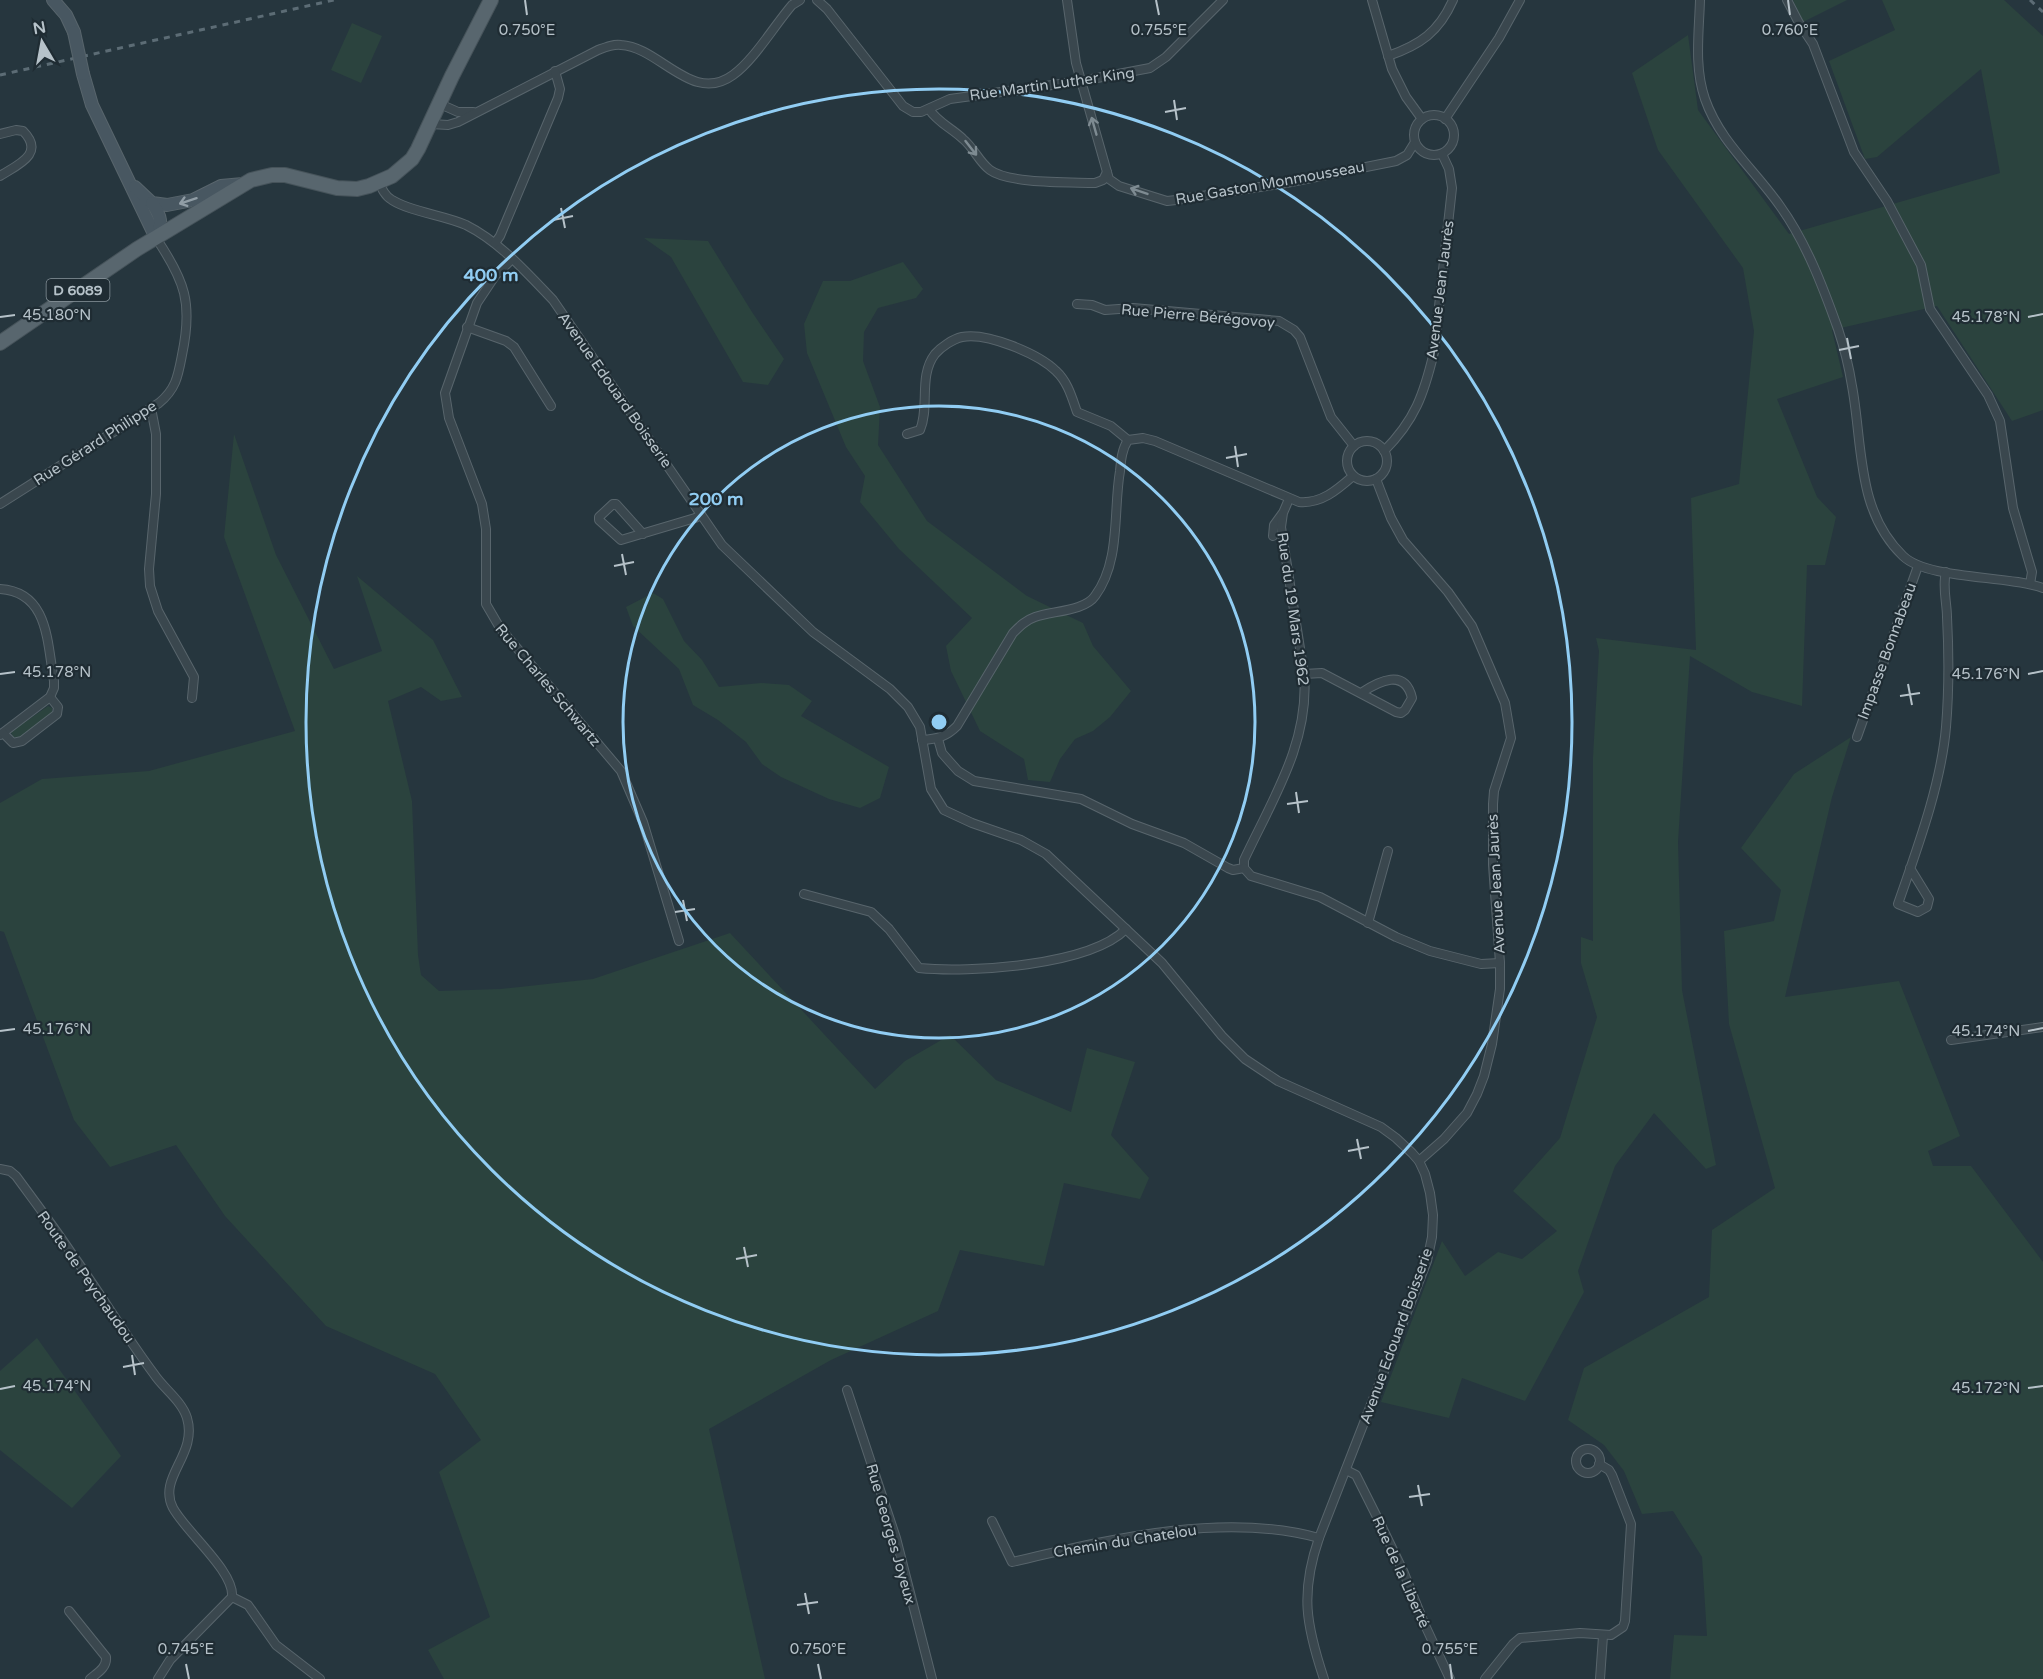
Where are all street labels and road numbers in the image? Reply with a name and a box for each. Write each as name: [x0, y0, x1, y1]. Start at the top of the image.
street label: Rue Martin Luther King: [968, 63, 1136, 105]
street label: Rue Gaston Monmousseau: [1174, 157, 1366, 209]
street label: Avenue Jean Jaurès: [1423, 219, 1457, 361]
road number: D 6089: [46, 279, 110, 301]
street label: Rue Pierre Bérégovoy: [1120, 300, 1276, 332]
street label: Avenue Edouard Boisserie: [554, 309, 676, 471]
street label: Rue Gérard Philippe: [30, 397, 160, 489]
street label: Rue du 19 Mars 1962: [1273, 531, 1313, 687]
street label: Impasse Bonnabeau: [1854, 580, 1920, 722]
street label: Rue Charles Schwartz: [491, 620, 605, 750]
street label: Avenue Jean Jaurès: [1483, 814, 1509, 954]
street label: Route de Peychaudou: [33, 1207, 139, 1347]
street label: Avenue Edouard Boisserie: [1356, 1246, 1436, 1426]
street label: Rue Georges Joyeux: [862, 1462, 920, 1606]
street label: Rue de la Liberté: [1368, 1513, 1434, 1631]
street label: Chemin du Chatelou: [1052, 1521, 1198, 1561]

